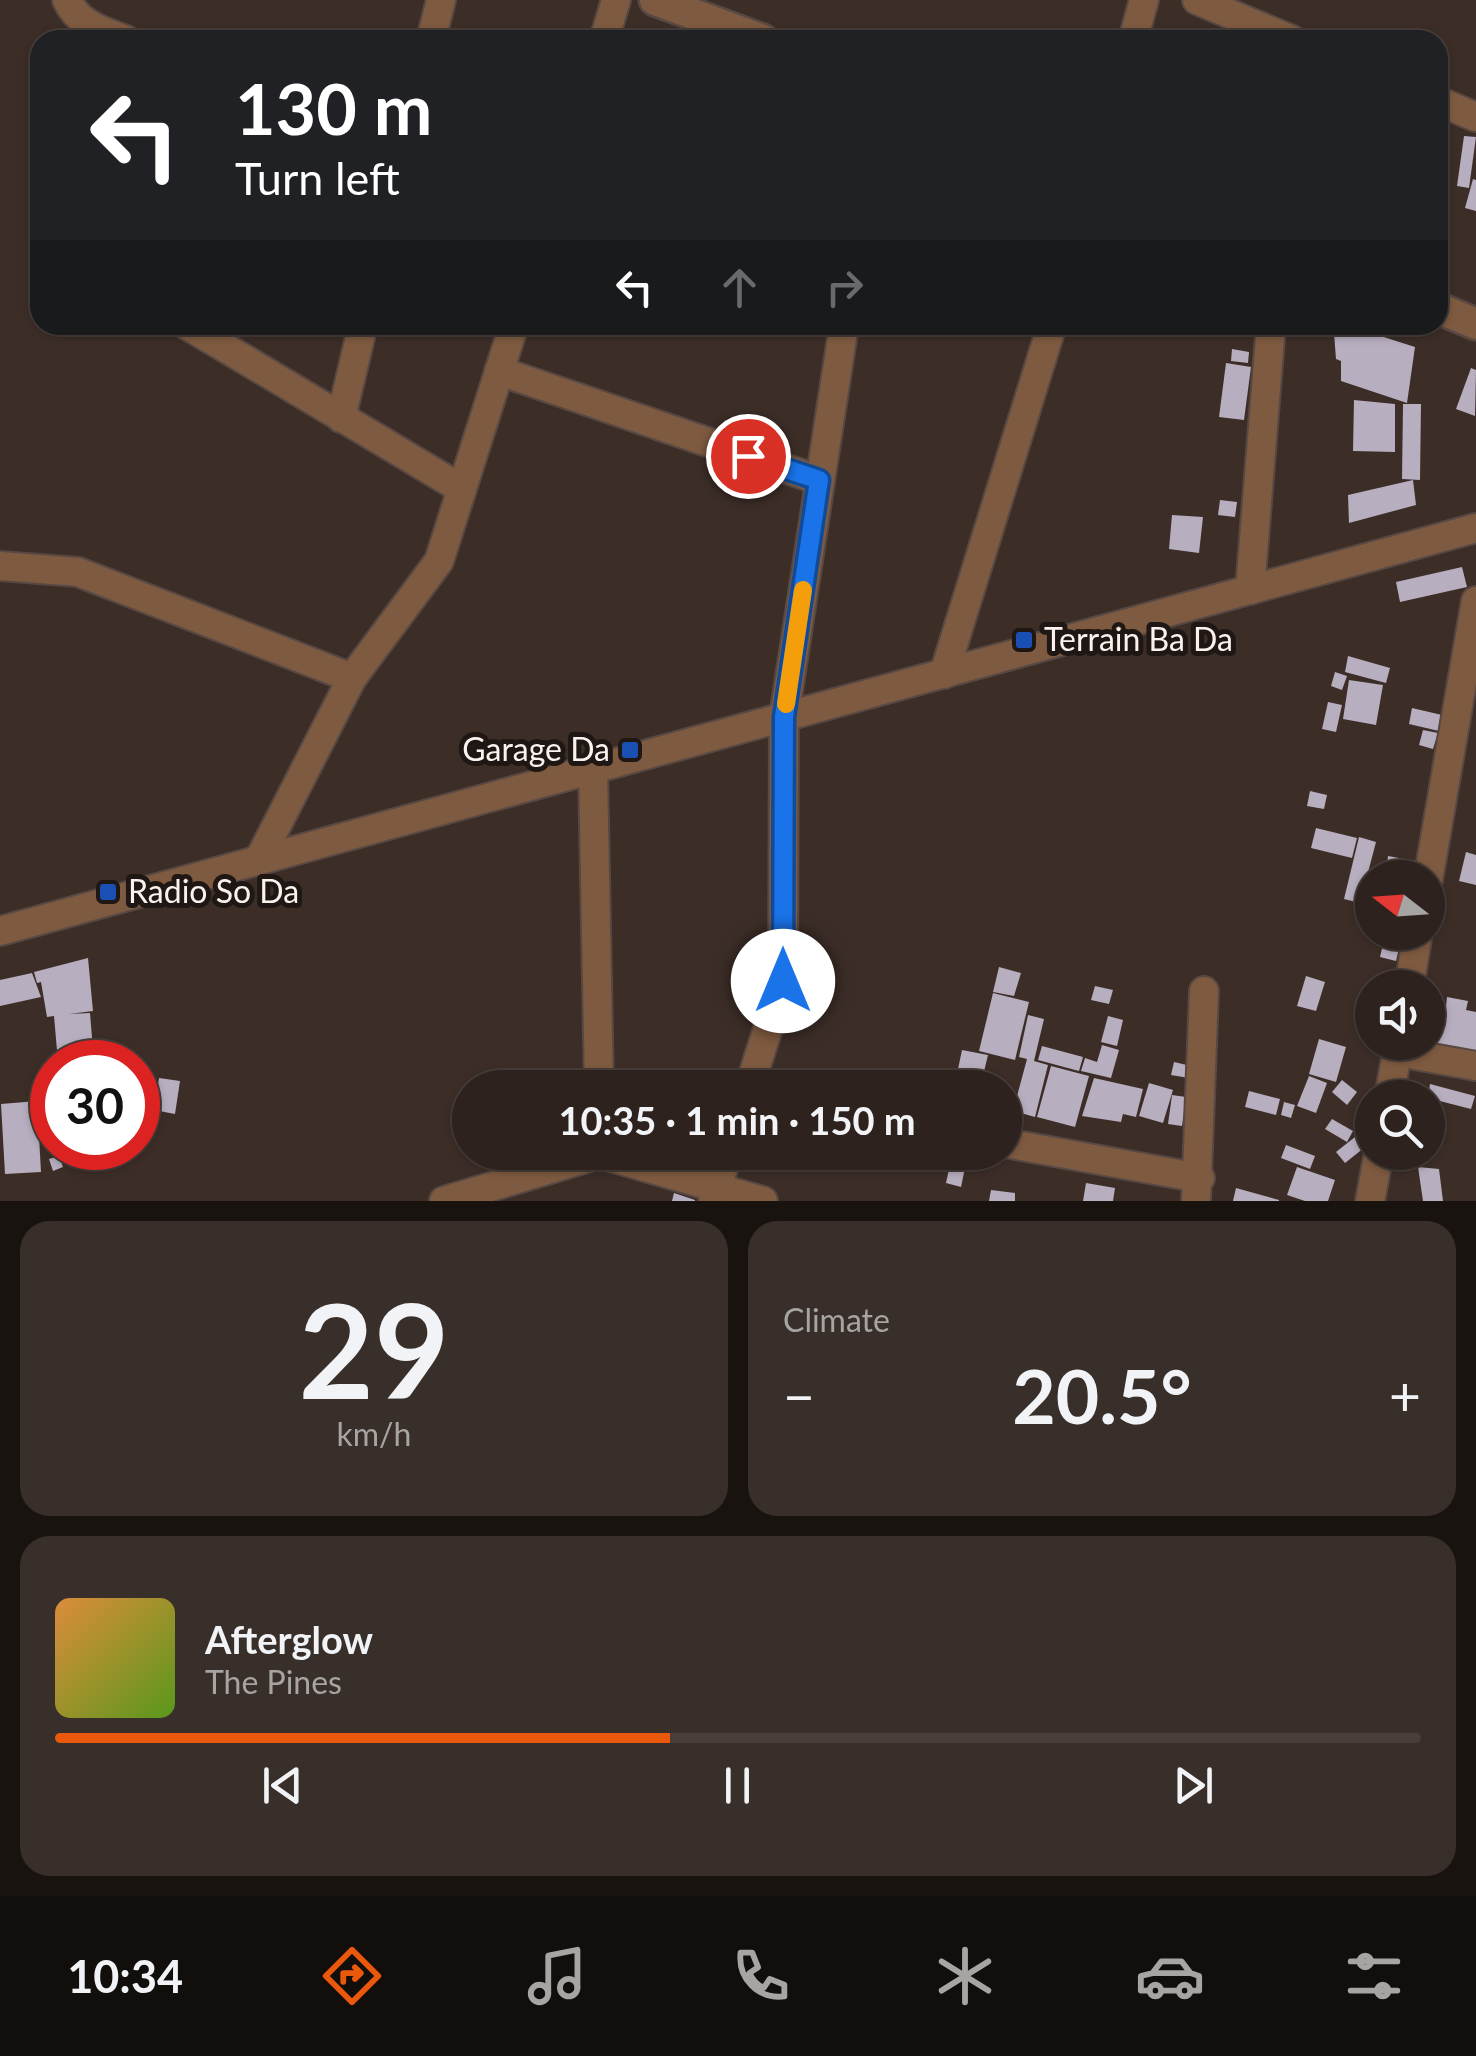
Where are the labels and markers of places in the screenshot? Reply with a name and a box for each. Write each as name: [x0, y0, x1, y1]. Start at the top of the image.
pin: [706, 414, 791, 499]
place label: Terrain Ba Da: [1044, 619, 1233, 658]
marker: Terrain Ba Da: [1013, 629, 1035, 651]
place label: Garage Da: [462, 729, 610, 768]
marker: Garage Da: [619, 739, 641, 761]
place label: Radio So Da: [128, 871, 299, 910]
marker: Radio So Da: [97, 881, 119, 903]

